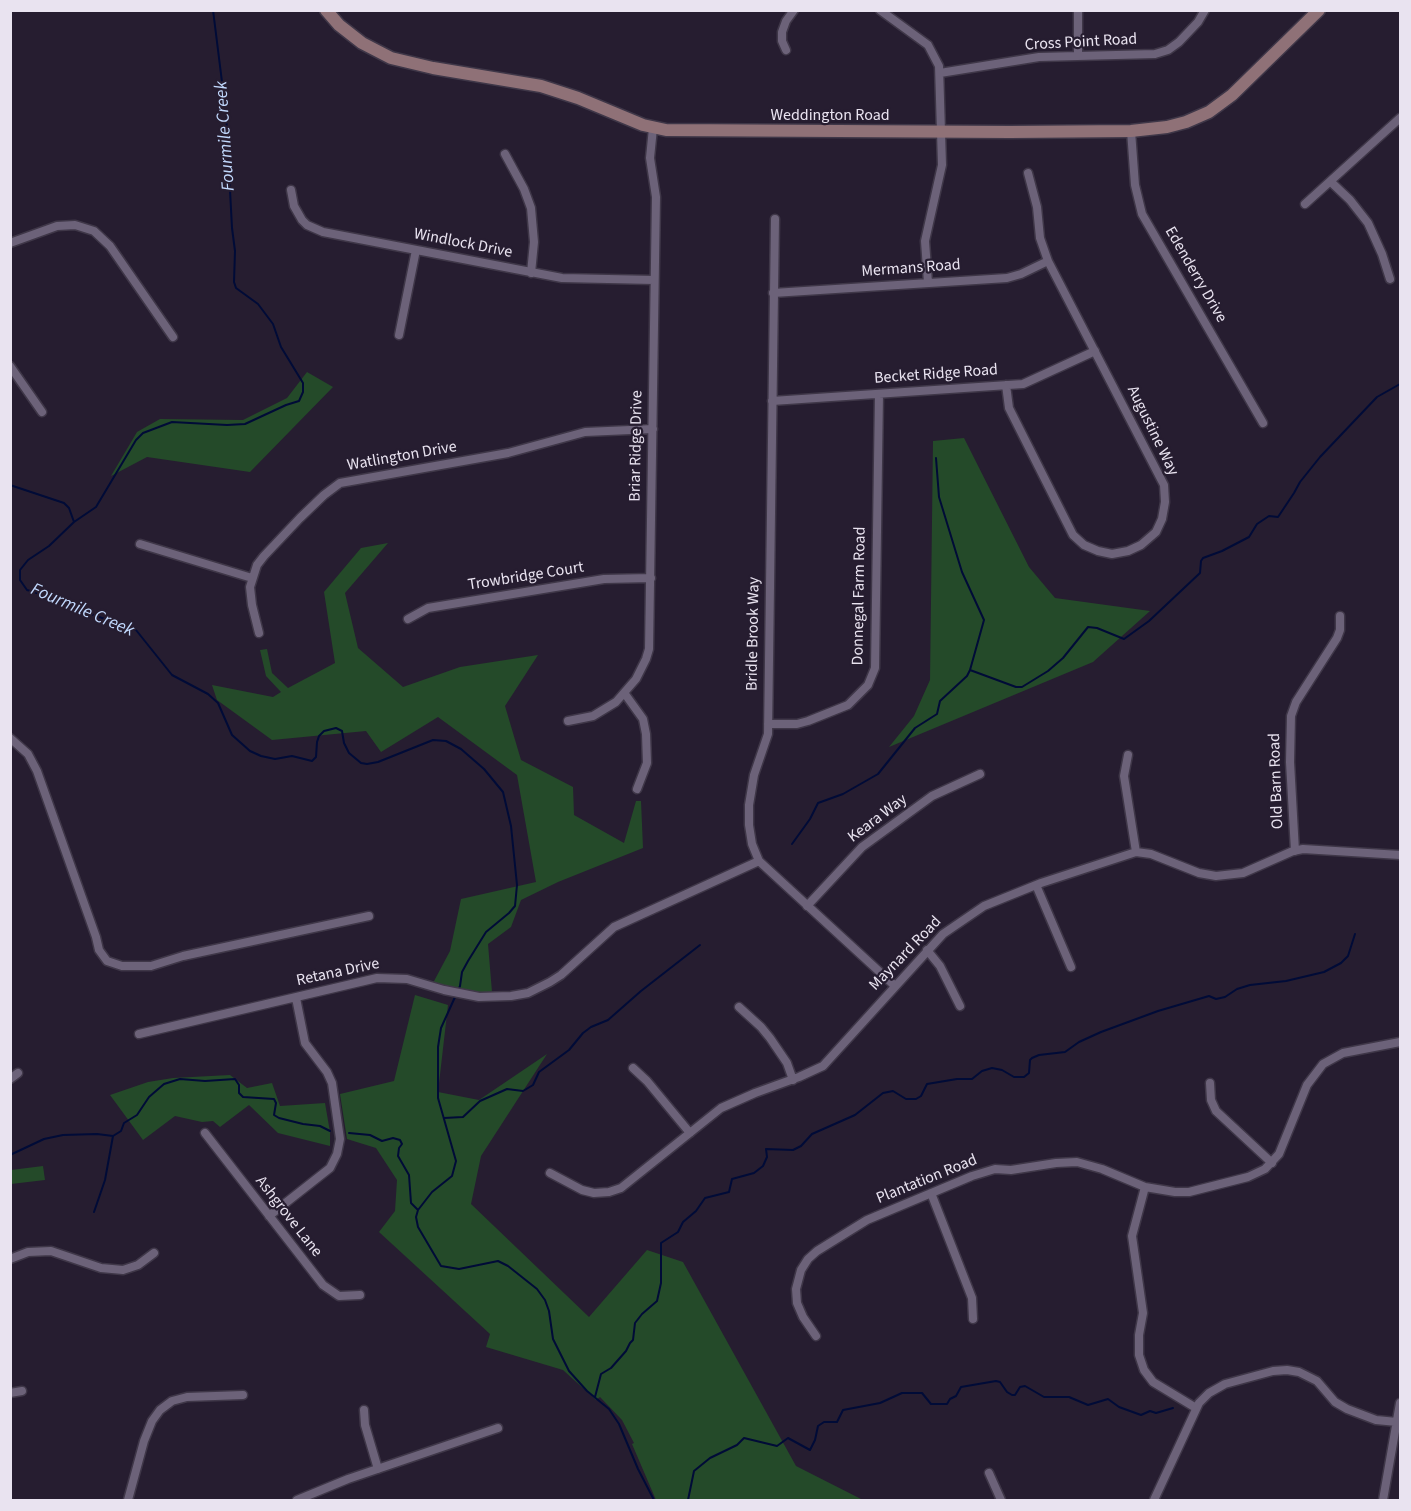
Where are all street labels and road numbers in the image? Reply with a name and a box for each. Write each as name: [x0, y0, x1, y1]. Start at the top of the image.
street label: Cross Point Road: [1024, 30, 1138, 56]
street label: Weddington Road: [770, 106, 890, 126]
street label: Edenderry Drive: [1160, 224, 1230, 326]
street label: Windlock Drive: [412, 225, 514, 263]
street label: Mermans Road: [861, 256, 961, 282]
street label: Becket Ridge Road: [874, 361, 998, 389]
street label: Augustine Way: [1122, 383, 1182, 479]
street label: Briar Ridge Drive: [626, 390, 648, 502]
street label: Watlington Drive: [346, 438, 458, 476]
street label: Donnegal Farm Road: [849, 526, 871, 666]
street label: Trowbridge Court: [467, 558, 585, 596]
street label: Bridle Brook Way: [743, 577, 765, 691]
street label: Old Barn Road: [1266, 733, 1288, 829]
street label: Keara Way: [845, 791, 911, 847]
street label: Maynard Road: [866, 913, 946, 995]
street label: Retana Drive: [295, 955, 381, 991]
street label: Plantation Road: [874, 1151, 980, 1209]
street label: Ashgrove Lane: [250, 1173, 326, 1261]

